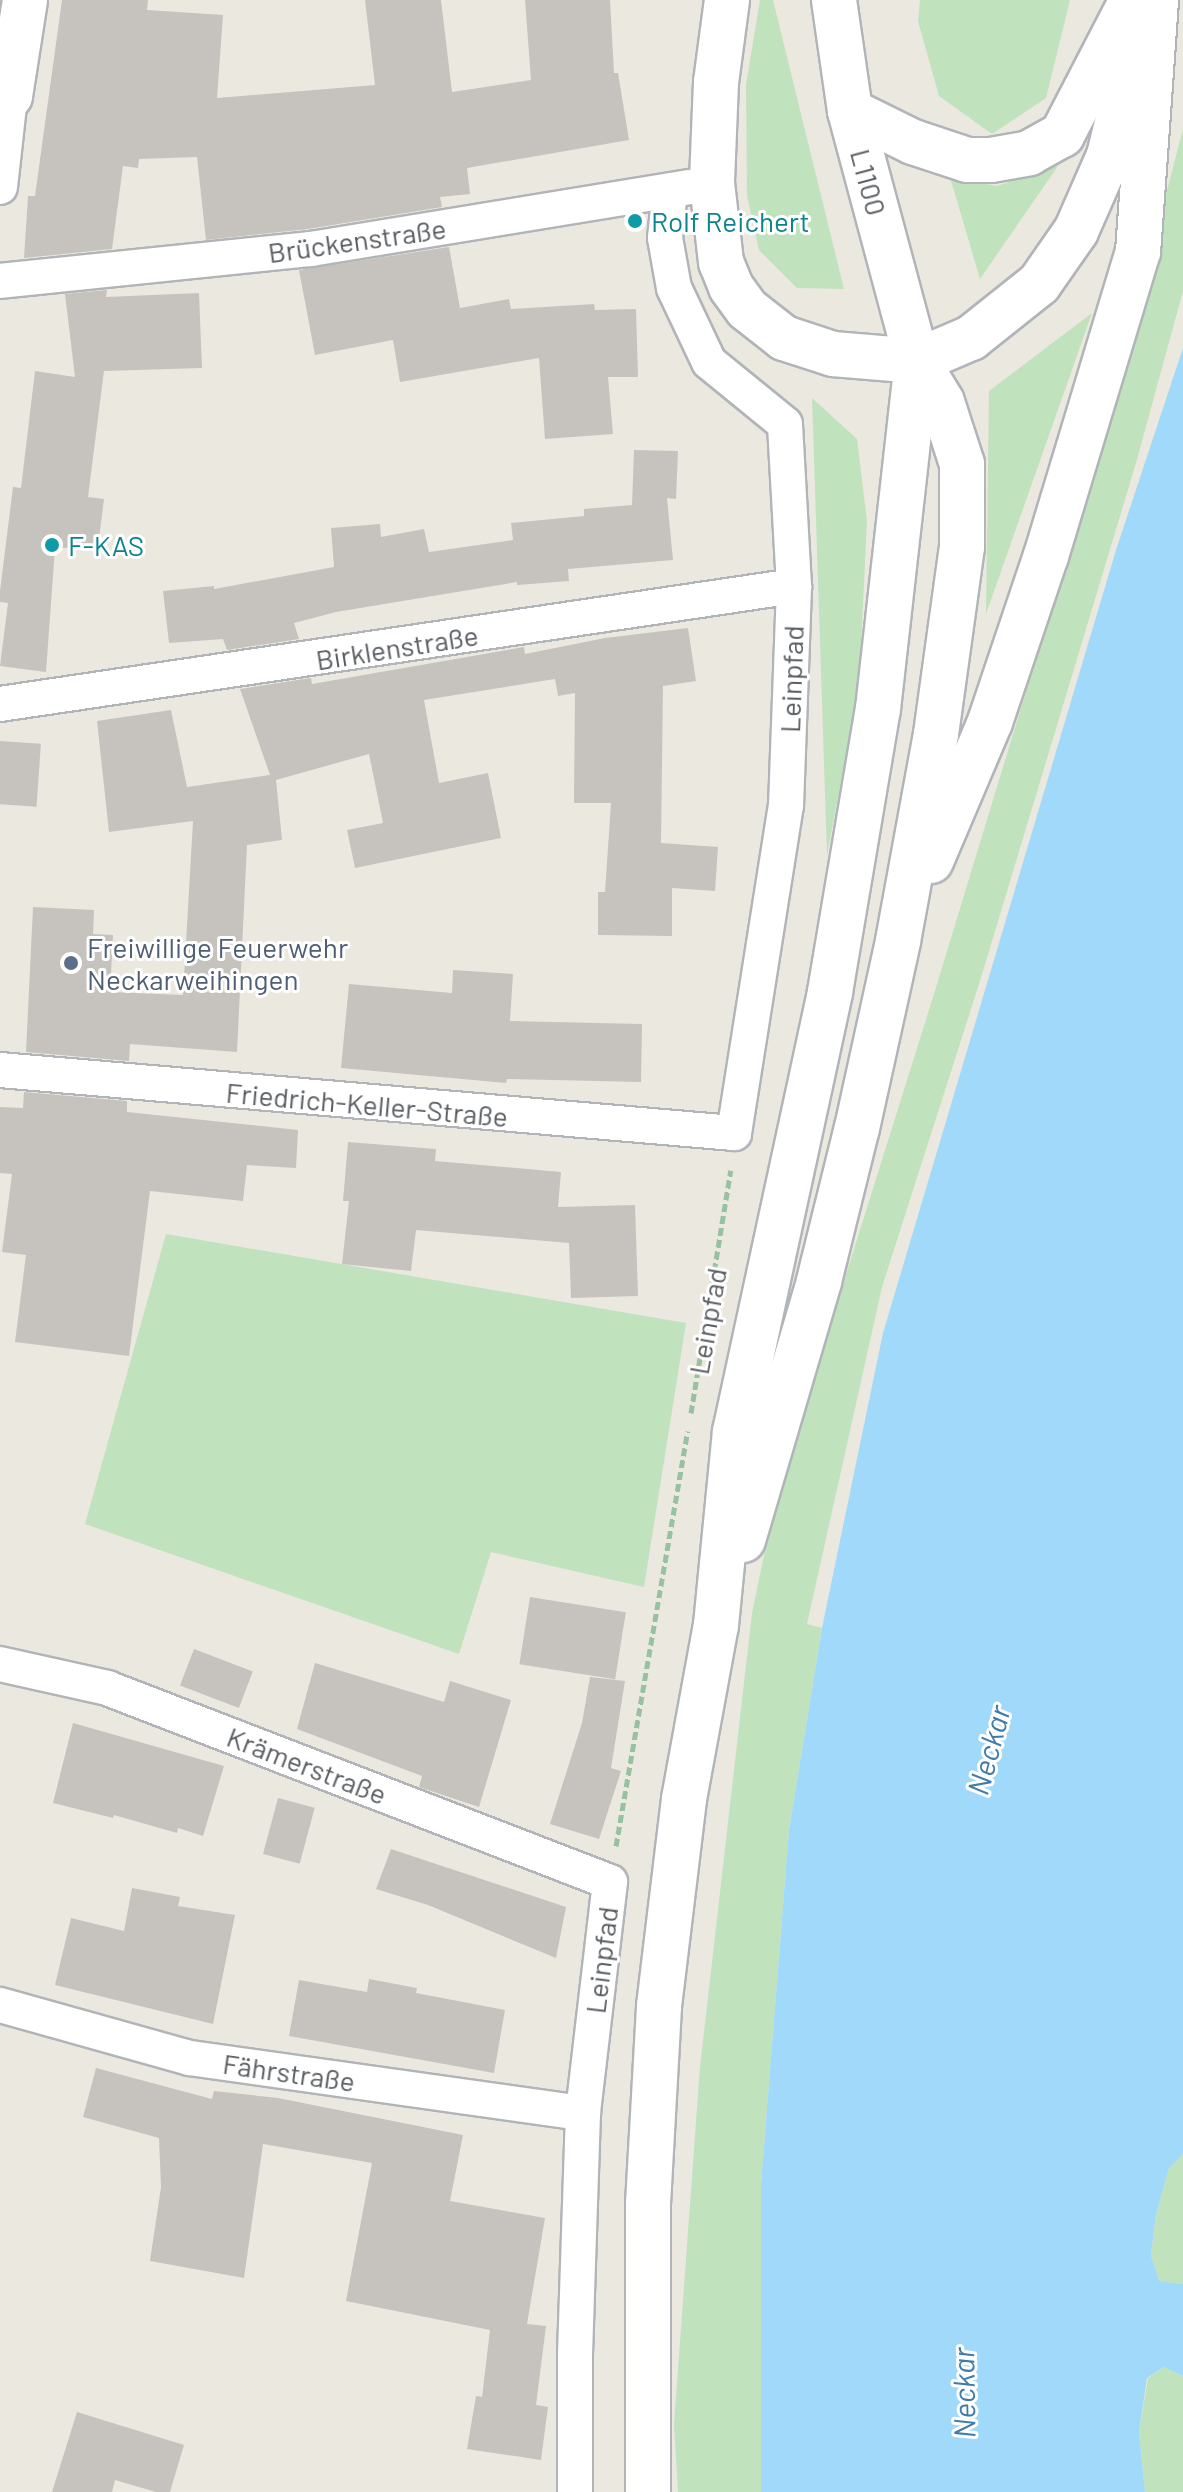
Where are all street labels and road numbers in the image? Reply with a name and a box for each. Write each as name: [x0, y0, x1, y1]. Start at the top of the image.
street label: L1100: [844, 145, 894, 219]
street label: Brückenstraße: [266, 211, 448, 269]
street label: Birklenstraße: [313, 618, 481, 676]
street label: Leinpfad: [772, 625, 810, 733]
street label: Friedrich-Keller-Straße: [225, 1075, 509, 1133]
street label: Leinpfad: [681, 1265, 733, 1377]
street label: Krämerstraße: [223, 1719, 391, 1811]
street label: Leinpfad: [578, 1905, 624, 2015]
street label: Fährstraße: [221, 2046, 357, 2098]

